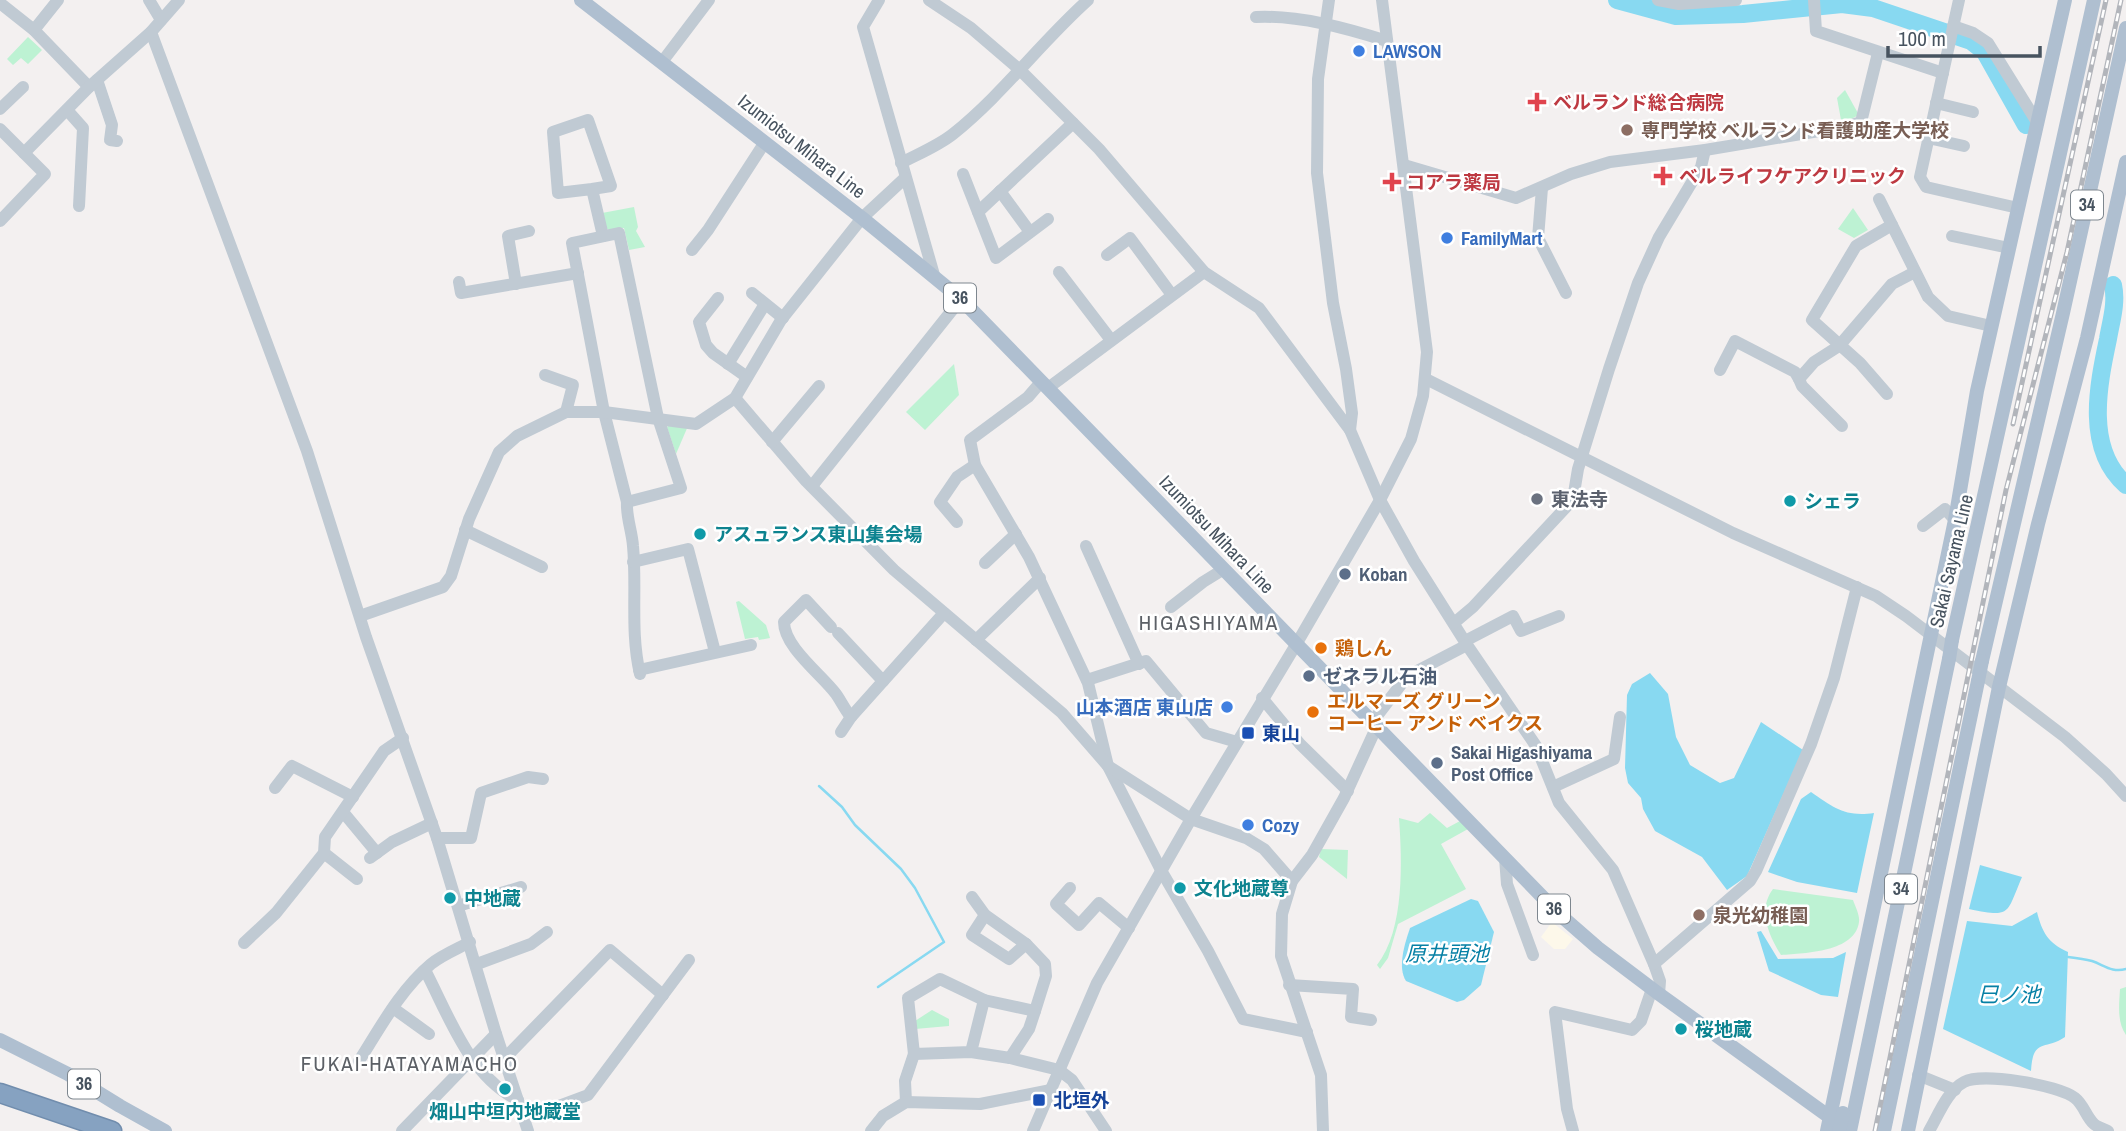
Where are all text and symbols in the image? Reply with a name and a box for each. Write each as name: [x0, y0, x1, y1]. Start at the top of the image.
scale bar: [1888, 14, 2040, 58]
text: 100 m: [1898, 24, 1946, 53]
place label: LAWSON: [1373, 38, 1441, 64]
marker: LAWSON: [1351, 43, 1367, 59]
street label: Izumiotsu Mihara Line: [733, 88, 871, 204]
place label: ベルランド総合病院: [1553, 89, 1724, 115]
marker: ベルランド総合病院: [1527, 92, 1547, 112]
place label: 専門学校 ベルランド看護助産大学校: [1641, 117, 1949, 143]
marker: 専門学校 ベルランド看護助産大学校: [1619, 122, 1635, 138]
place label: ベルライフケアクリニック: [1679, 163, 1906, 189]
marker: ベルライフケアクリニック: [1653, 166, 1673, 186]
place label: コアラ薬局: [1406, 169, 1501, 195]
marker: コアラ薬局: [1384, 174, 1400, 190]
road number: 34: [2071, 190, 2103, 220]
place label: FamilyMart: [1461, 225, 1543, 251]
marker: FamilyMart: [1439, 230, 1455, 246]
road number: 36: [944, 284, 976, 312]
street label: Izumiotsu Mihara Line: [1154, 469, 1280, 599]
place label: 東法寺: [1551, 486, 1608, 512]
place label: シェラ: [1804, 488, 1861, 514]
marker: 東法寺: [1529, 491, 1545, 507]
street label: Sakai Sayama Line: [1923, 492, 1979, 630]
marker: シェラ: [1782, 493, 1798, 509]
place label: アスュランス東山集会場: [714, 521, 923, 547]
marker: アスュランス東山集会場: [692, 526, 708, 542]
place label: Koban: [1359, 561, 1407, 587]
marker: Koban: [1337, 566, 1353, 582]
district label: HIGASHIYAMA: [1139, 608, 1279, 637]
place label: 鶏しん: [1335, 635, 1392, 661]
marker: 鶏しん: [1313, 640, 1329, 656]
place label: ゼネラル石油: [1323, 663, 1437, 689]
marker: ゼネラル石油: [1301, 668, 1317, 684]
place label: エルマーズ グリーン コーヒー アンド ベイクス: [1327, 688, 1543, 736]
place label: 山本酒店 東山店: [1076, 694, 1213, 720]
marker: 山本酒店 東山店: [1219, 699, 1235, 715]
marker: エルマーズ グリーン コーヒー アンド ベイクス: [1305, 704, 1321, 720]
place label: 東山: [1262, 720, 1300, 746]
marker: 東山: [1240, 725, 1256, 741]
place label: Sakai Higashiyama Post Office: [1451, 739, 1593, 787]
marker: Sakai Higashiyama Post Office: [1429, 755, 1445, 771]
place label: Cozy: [1262, 812, 1300, 838]
marker: Cozy: [1240, 817, 1256, 833]
road number: 34: [1885, 874, 1917, 904]
place label: 文化地蔵尊: [1194, 875, 1289, 901]
marker: 文化地蔵尊: [1172, 880, 1188, 896]
place label: 中地蔵: [464, 885, 521, 911]
marker: 中地蔵: [442, 890, 458, 906]
road number: 36: [1538, 894, 1570, 924]
place label: 泉光幼稚園: [1713, 902, 1808, 928]
marker: 泉光幼稚園: [1691, 907, 1707, 923]
water label: 原井頭池: [1405, 939, 1491, 968]
water label: 巳ノ池: [1978, 980, 2042, 1009]
place label: 桜地蔵: [1695, 1016, 1752, 1042]
marker: 桜地蔵: [1673, 1021, 1689, 1037]
district label: FUKAI-HATAYAMACHO: [301, 1049, 519, 1078]
road number: 36: [68, 1070, 100, 1098]
marker: 畑山中垣内地蔵堂: [497, 1081, 513, 1097]
place label: 北垣外: [1053, 1087, 1110, 1113]
marker: 北垣外: [1031, 1092, 1047, 1108]
place label: 畑山中垣内地蔵堂: [429, 1098, 581, 1124]

